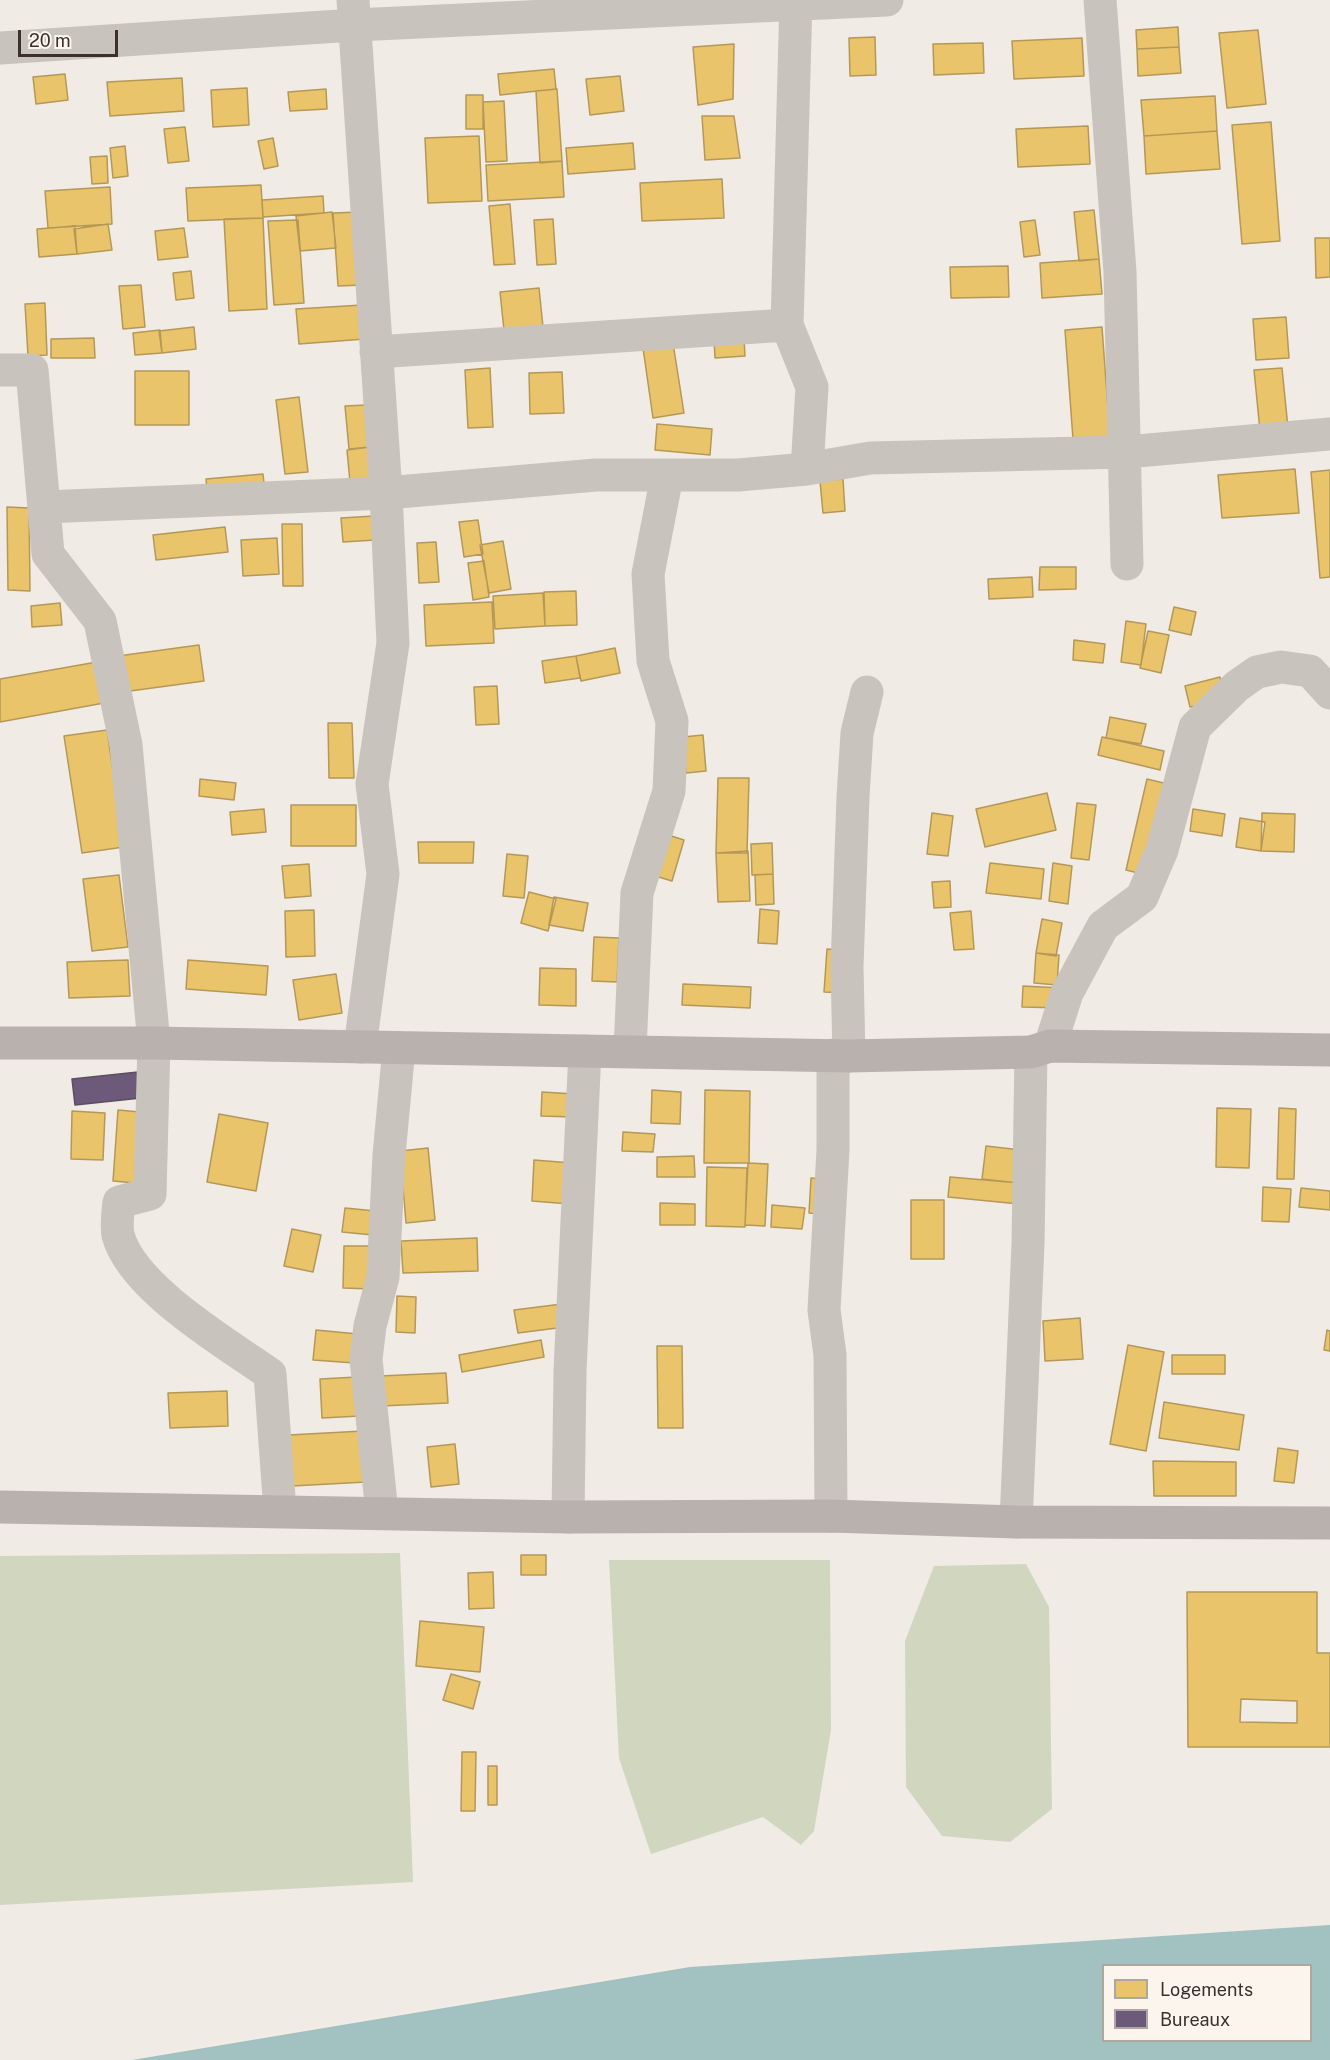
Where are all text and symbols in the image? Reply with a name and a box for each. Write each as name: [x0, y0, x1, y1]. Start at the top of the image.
scale bar: [21, 18, 122, 56]
text: 20 m: [29, 30, 71, 51]
legend: [1102, 1964, 1312, 2042]
text: Logements: [1160, 1979, 1253, 2000]
text: Bureaux: [1160, 2009, 1230, 2030]

